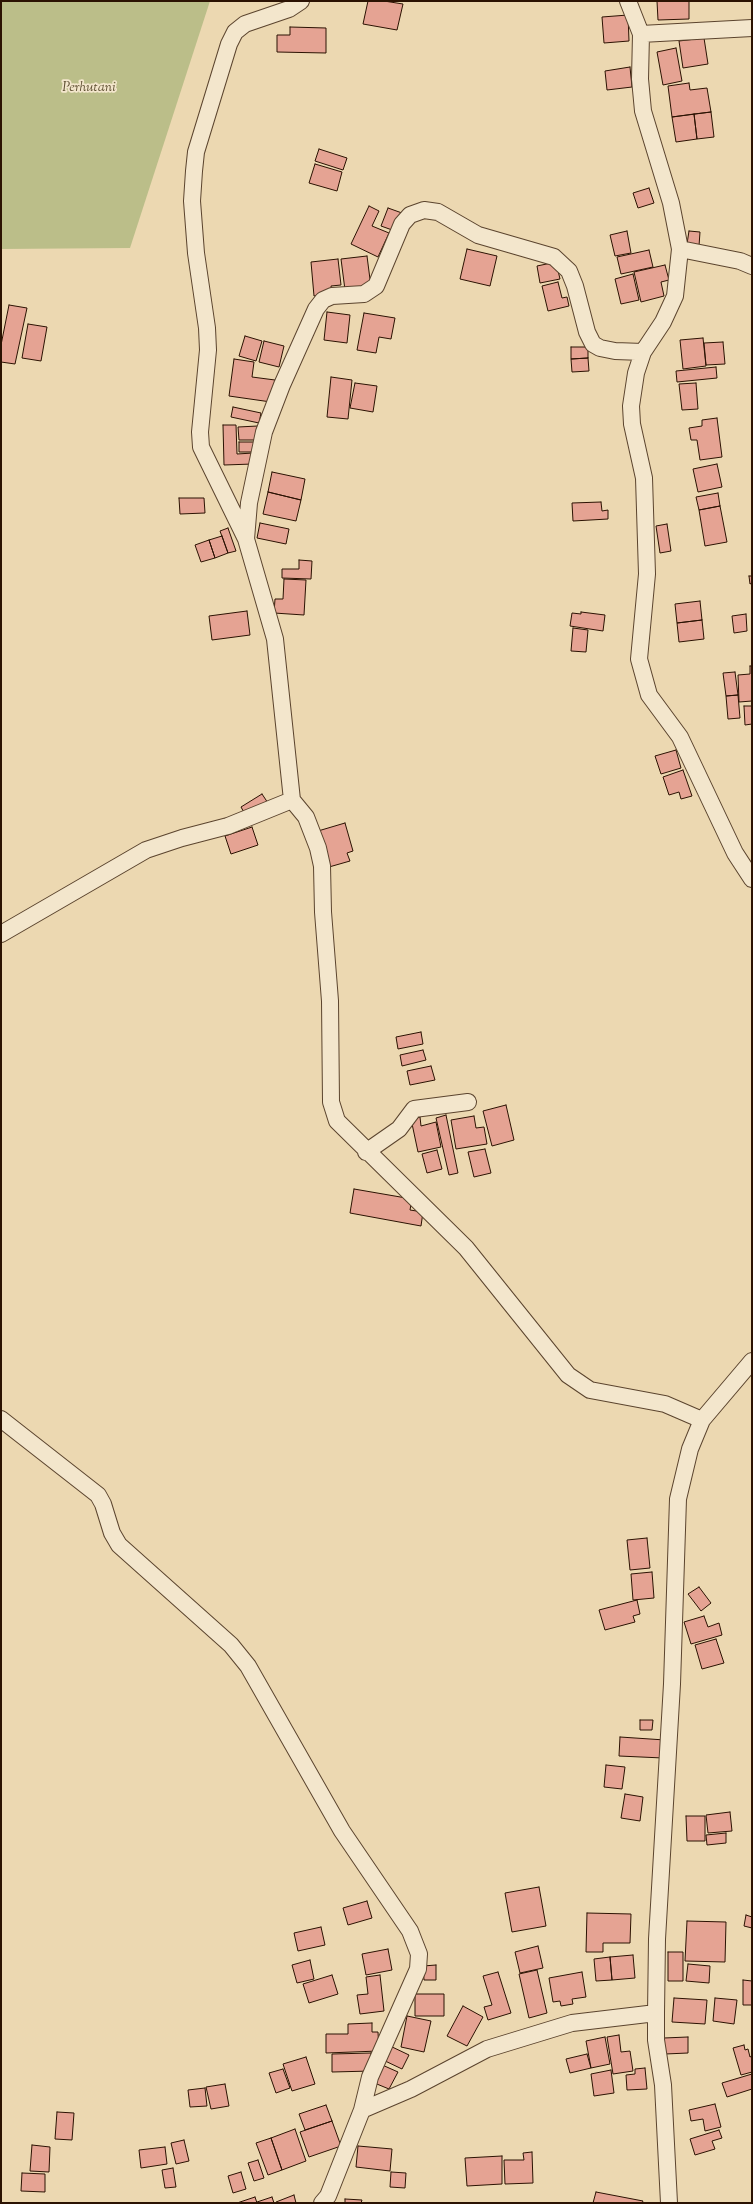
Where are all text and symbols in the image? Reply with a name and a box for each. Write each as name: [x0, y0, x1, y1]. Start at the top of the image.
park label: Perhutani: [62, 81, 116, 97]

